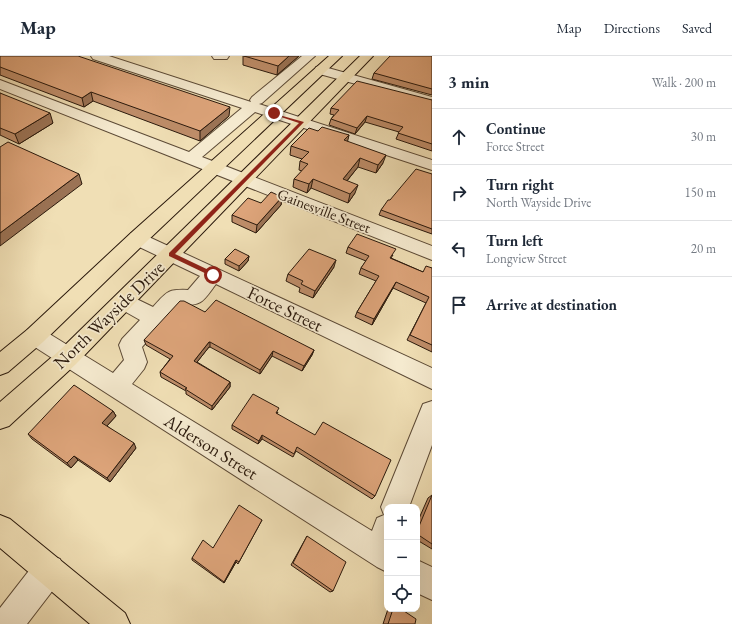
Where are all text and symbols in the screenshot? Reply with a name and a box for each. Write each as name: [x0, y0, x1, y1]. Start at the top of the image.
text: Map: [20, 15, 56, 40]
text: Map: [556, 19, 582, 37]
text: Directions: [604, 19, 660, 37]
text: Saved: [682, 19, 712, 37]
text: 3 min: [448, 71, 489, 93]
text: Walk · 200 m: [652, 74, 716, 91]
route end: [265, 104, 283, 122]
text: Continue: [486, 119, 546, 138]
icon: ahead: [448, 126, 470, 148]
text: 30 m: [691, 128, 716, 145]
text: Force Street: [486, 138, 544, 155]
text: Turn right: [486, 175, 554, 194]
icon: right: [448, 182, 470, 204]
street label: Gainesville Street: [275, 184, 374, 237]
text: 150 m: [685, 184, 716, 201]
text: North Wayside Drive: [486, 194, 591, 211]
text: Turn left: [486, 231, 543, 250]
icon: left: [448, 238, 470, 260]
text: 20 m: [691, 240, 716, 257]
text: Longview Street: [486, 250, 567, 267]
street label: North Wayside Drive: [48, 256, 169, 374]
route start: [204, 266, 222, 284]
street label: Force Street: [244, 281, 327, 337]
icon: arrive: [448, 294, 470, 316]
text: Arrive at destination: [486, 295, 617, 314]
street label: Alderson Street: [159, 408, 263, 485]
map controls: [384, 504, 420, 612]
button: +: [384, 504, 420, 540]
button: −: [384, 540, 420, 576]
button: locate: [384, 576, 420, 612]

